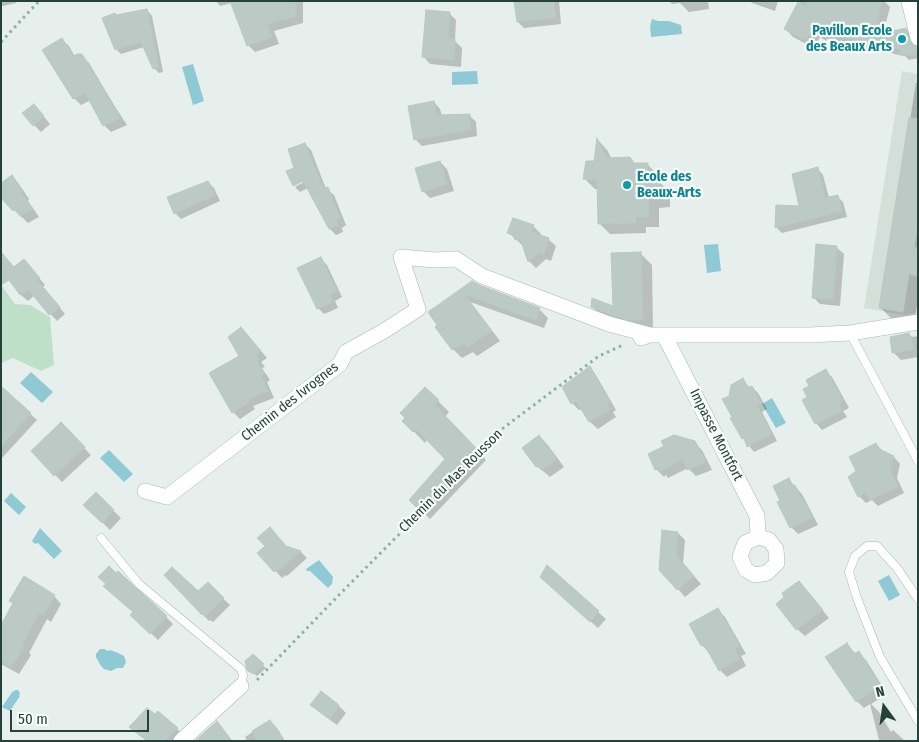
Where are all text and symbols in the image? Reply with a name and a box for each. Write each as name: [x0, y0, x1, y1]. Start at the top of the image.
place label: Pavillon Ecole des Beaux Arts: [806, 23, 892, 56]
marker: Pavillon Ecole des Beaux Arts: [896, 33, 908, 45]
place label: Ecole des Beaux-Arts: [637, 169, 701, 202]
marker: Ecole des Beaux-Arts: [621, 179, 633, 191]
street label: Chemin des Ivrognes: [238, 359, 342, 445]
street label: Impasse Montfort: [686, 386, 746, 484]
street label: Chemin du Mas Rousson: [396, 426, 506, 536]
north arrow: [859, 682, 909, 732]
text: N: [874, 683, 886, 701]
scale bar: [12, 700, 151, 732]
text: 50 m: [18, 710, 48, 728]

